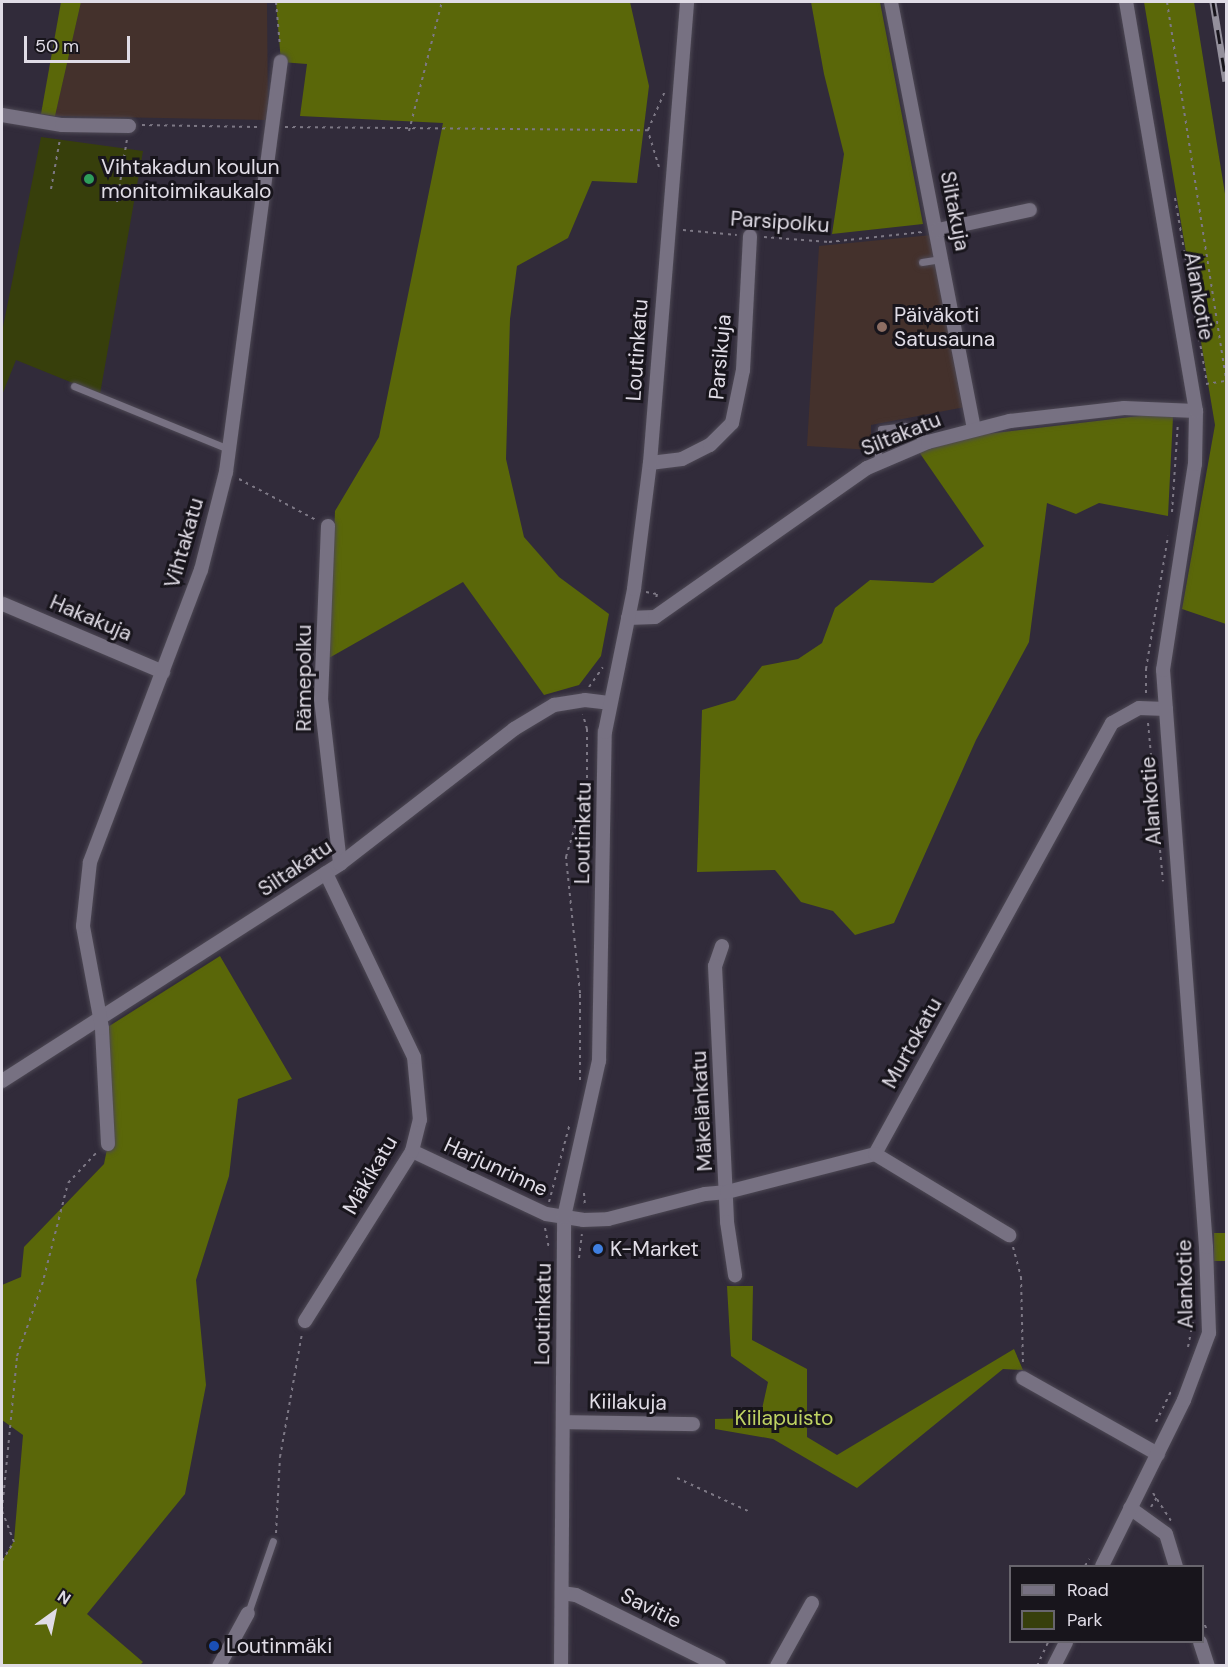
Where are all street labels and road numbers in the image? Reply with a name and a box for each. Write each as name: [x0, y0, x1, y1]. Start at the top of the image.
street label: Siltakuja: [935, 169, 975, 253]
street label: Parsipolku: [730, 206, 830, 238]
street label: Alankotie: [1179, 250, 1219, 342]
street label: Loutinkatu: [621, 298, 653, 402]
street label: Parsikuja: [704, 313, 736, 401]
street label: Siltakatu: [858, 407, 944, 461]
street label: Vihtakatu: [159, 495, 209, 591]
street label: Hakakuja: [46, 589, 136, 647]
street label: Rämepolku: [291, 624, 317, 732]
street label: Alankotie: [1135, 756, 1167, 846]
street label: Loutinkatu: [570, 782, 596, 884]
street label: Siltakatu: [253, 834, 337, 902]
street label: Murtokatu: [877, 993, 947, 1093]
street label: Mäkelänkatu: [686, 1050, 718, 1172]
street label: Mäkikatu: [337, 1131, 403, 1219]
street label: Harjunrinne: [440, 1132, 552, 1202]
street label: Alankotie: [1172, 1239, 1198, 1329]
street label: Loutinkatu: [530, 1263, 556, 1365]
street label: Kiilakuja: [589, 1389, 667, 1415]
street label: Savitie: [616, 1583, 686, 1633]

